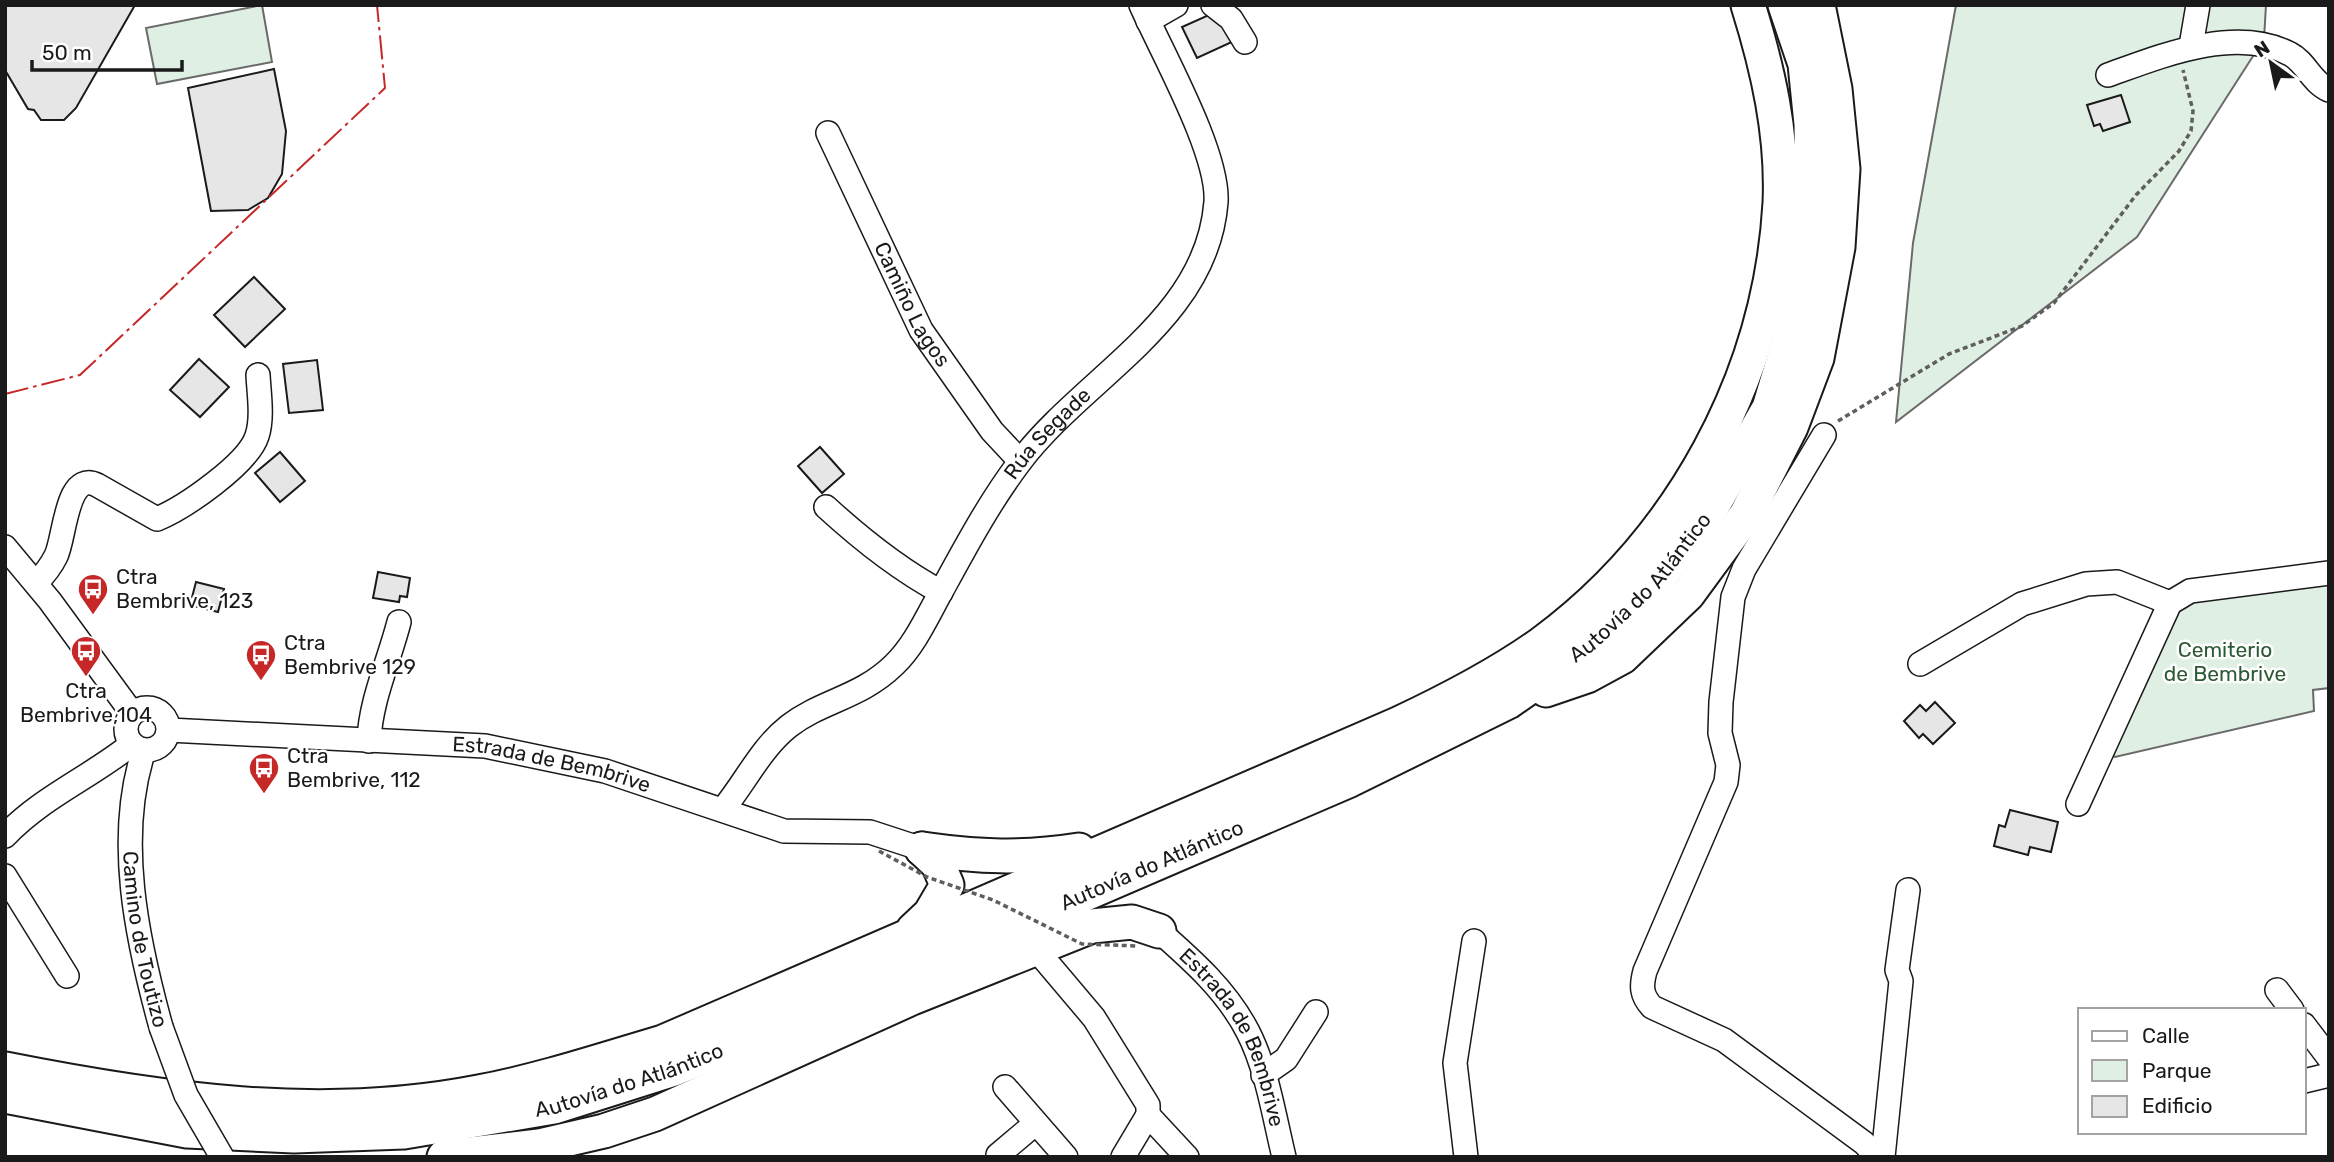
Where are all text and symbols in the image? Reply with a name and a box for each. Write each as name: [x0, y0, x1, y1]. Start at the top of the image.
scale bar: [32, 28, 182, 72]
north arrow: [2236, 28, 2306, 98]
text: N: [2250, 36, 2274, 63]
text: 50 m: [42, 40, 92, 65]
street label: Camiño Lagos: [869, 238, 956, 371]
street label: Rúa Segade: [998, 382, 1096, 484]
street label: Autovía do Atlántico: [1564, 508, 1716, 667]
place label: Ctra Bembrive, 123: [116, 564, 253, 613]
bus stop icon: Ctra Bembrive, 123: [76, 572, 110, 616]
place label: Ctra Bembrive 129: [284, 630, 416, 679]
bus stop icon: Ctra Bembrive,104: [69, 634, 103, 678]
park label: Cemiterio de Bembrive: [2164, 637, 2286, 686]
bus stop icon: Ctra Bembrive 129: [244, 638, 278, 682]
place label: Ctra Bembrive,104: [20, 678, 152, 727]
street label: Estrada de Bembrive: [452, 731, 654, 797]
place label: Ctra Bembrive, 112: [287, 743, 421, 792]
bus stop icon: Ctra Bembrive, 112: [247, 751, 281, 795]
street label: Autovía do Atlántico: [1056, 814, 1247, 915]
street label: Camino de Toutizo: [118, 851, 174, 1030]
street label: Estrada de Bembrive: [1174, 943, 1290, 1129]
legend: [2078, 1008, 2306, 1134]
text: Calle: [2142, 1023, 2190, 1048]
street label: Autovía do Atlántico: [533, 1037, 727, 1122]
text: Parque: [2142, 1058, 2212, 1083]
text: Edificio: [2142, 1093, 2212, 1118]

